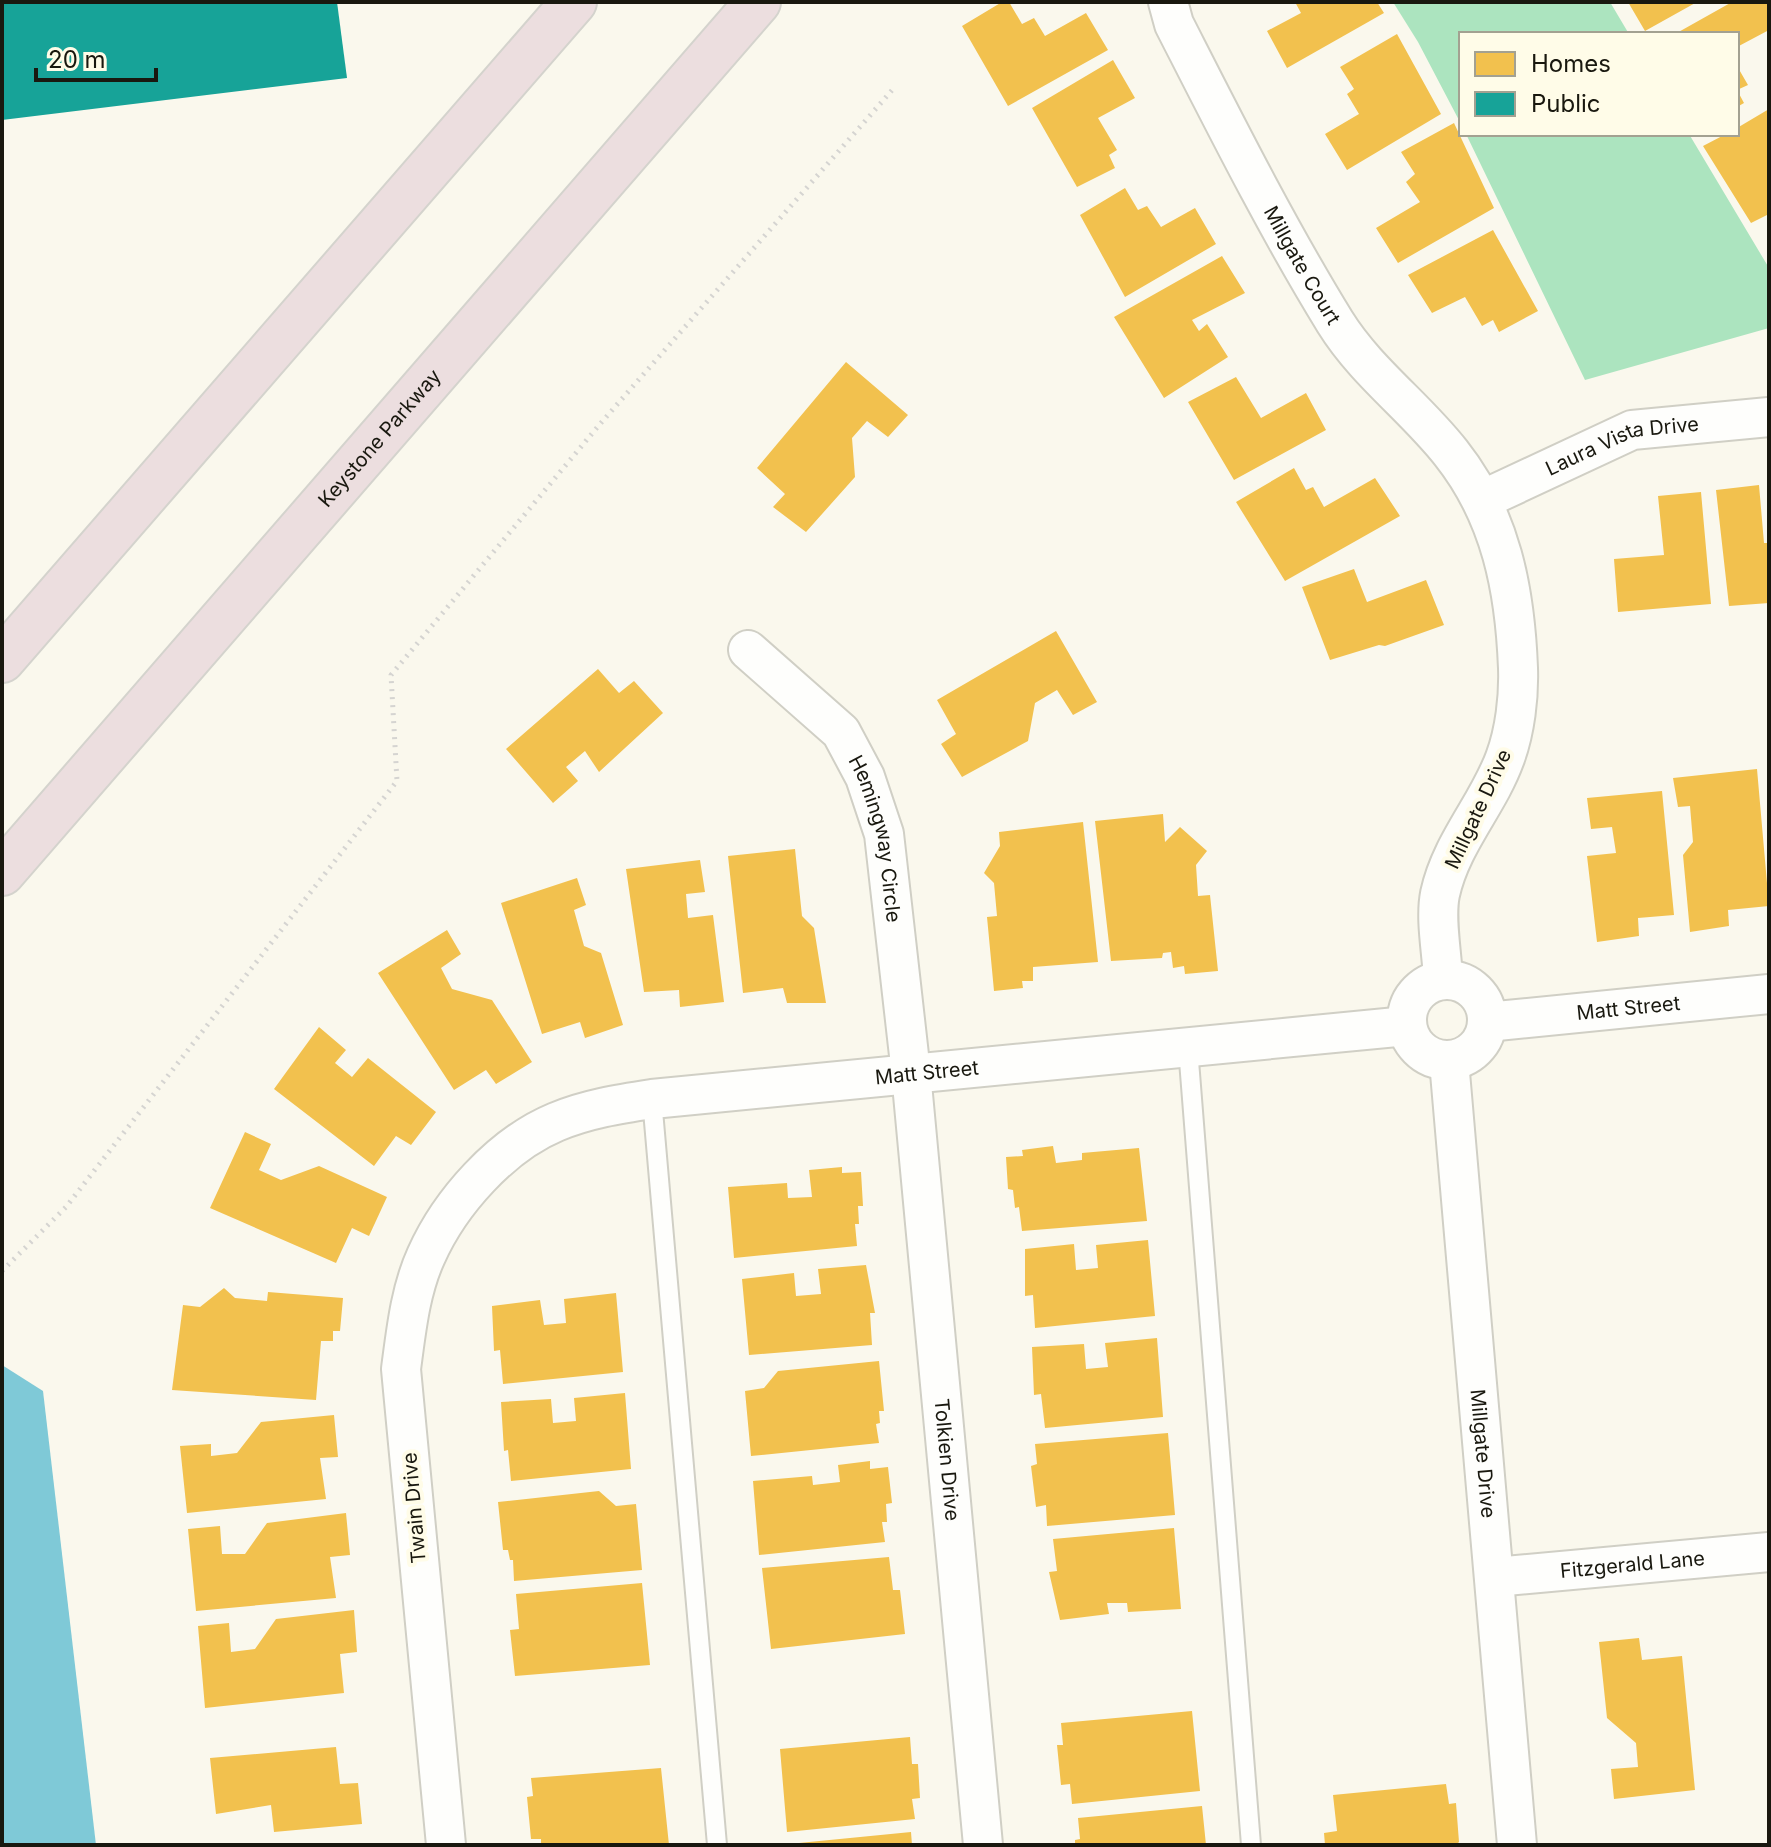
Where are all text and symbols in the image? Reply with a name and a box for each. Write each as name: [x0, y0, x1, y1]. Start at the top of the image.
scale bar: [36, 32, 156, 82]
legend: [1459, 32, 1739, 136]
text: 20 m: [48, 45, 106, 74]
text: Homes: [1531, 49, 1611, 78]
text: Public: [1531, 89, 1601, 118]
street label: Millgate Court: [1259, 202, 1346, 329]
street label: Keystone Parkway: [313, 364, 446, 512]
street label: Laura Vista Drive: [1542, 412, 1700, 481]
street label: Millgate Drive: [1440, 745, 1516, 873]
street label: Hemingway Circle: [844, 751, 906, 924]
street label: Matt Street: [1575, 991, 1682, 1025]
street label: Matt Street: [874, 1055, 980, 1089]
street label: Millgate Drive: [1465, 1388, 1501, 1519]
street label: Tolkien Drive: [929, 1397, 965, 1522]
street label: Twain Drive: [397, 1452, 431, 1564]
street label: Fitzgerald Lane: [1559, 1546, 1706, 1583]

